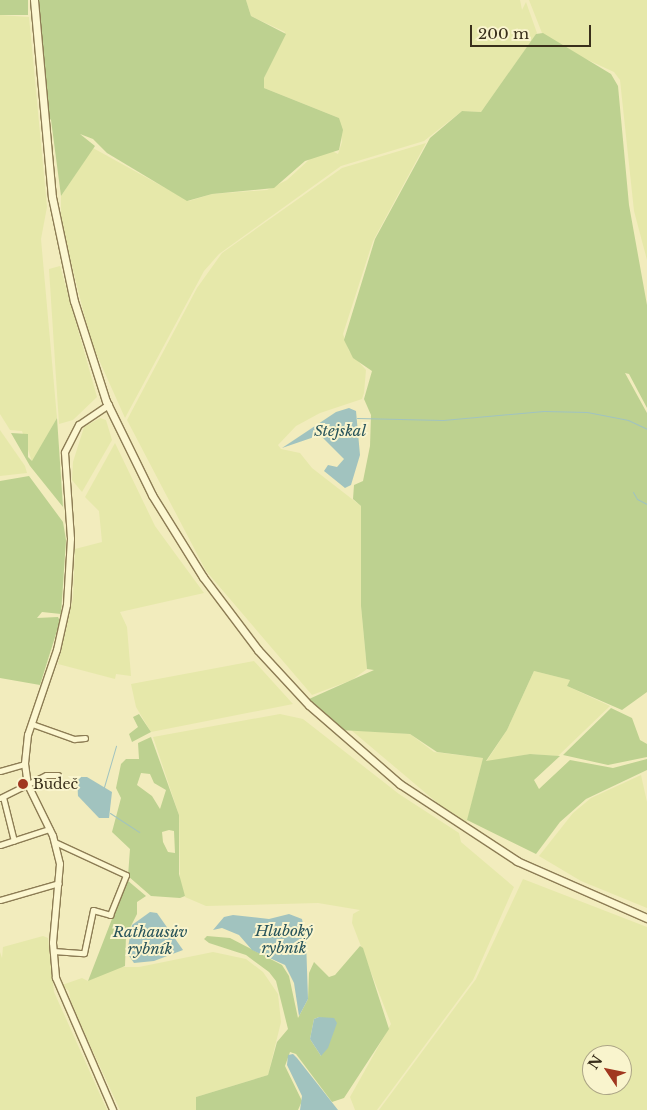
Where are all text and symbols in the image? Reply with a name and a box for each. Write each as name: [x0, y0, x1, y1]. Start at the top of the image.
scale bar: [472, 15, 593, 47]
text: 200 m: [478, 24, 529, 43]
water label: Stejskal: [314, 422, 366, 440]
place label: Budeč: [33, 776, 78, 792]
marker: Budeč: [17, 778, 29, 790]
water label: Hluboký rybník: [255, 921, 313, 956]
water label: Rathausův rybník: [113, 922, 187, 957]
north arrow: [582, 1045, 632, 1095]
text: N: [584, 1052, 607, 1073]

